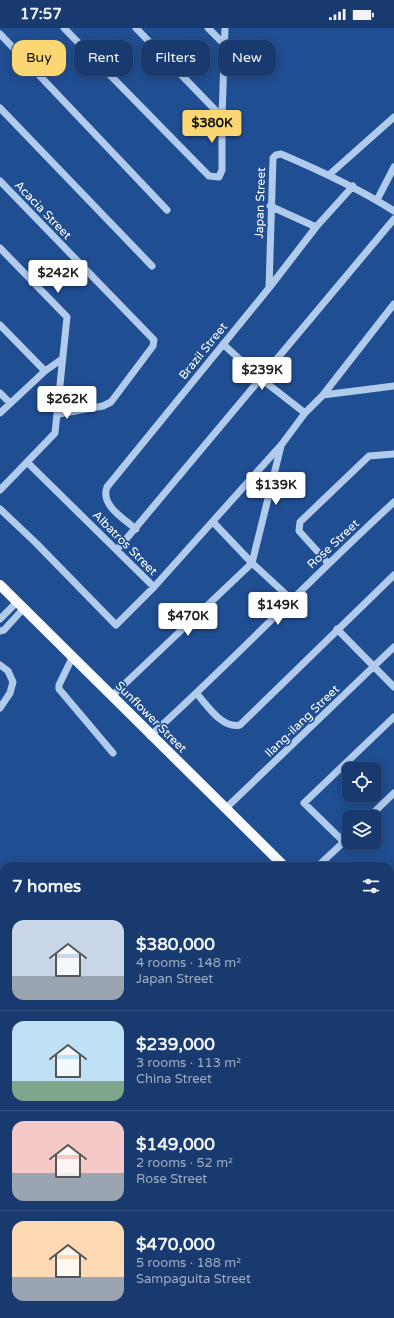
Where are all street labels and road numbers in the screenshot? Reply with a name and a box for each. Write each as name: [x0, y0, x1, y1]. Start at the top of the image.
street label: Japan Street: [252, 167, 268, 239]
street label: Acacia Street: [12, 178, 75, 242]
street label: Brazil Street: [176, 319, 230, 382]
street label: Albatros Street: [90, 508, 160, 578]
street label: Rose Street: [304, 516, 362, 572]
street label: Sunflower Street: [113, 679, 190, 756]
street label: Ilang-ilang Street: [262, 682, 342, 760]

